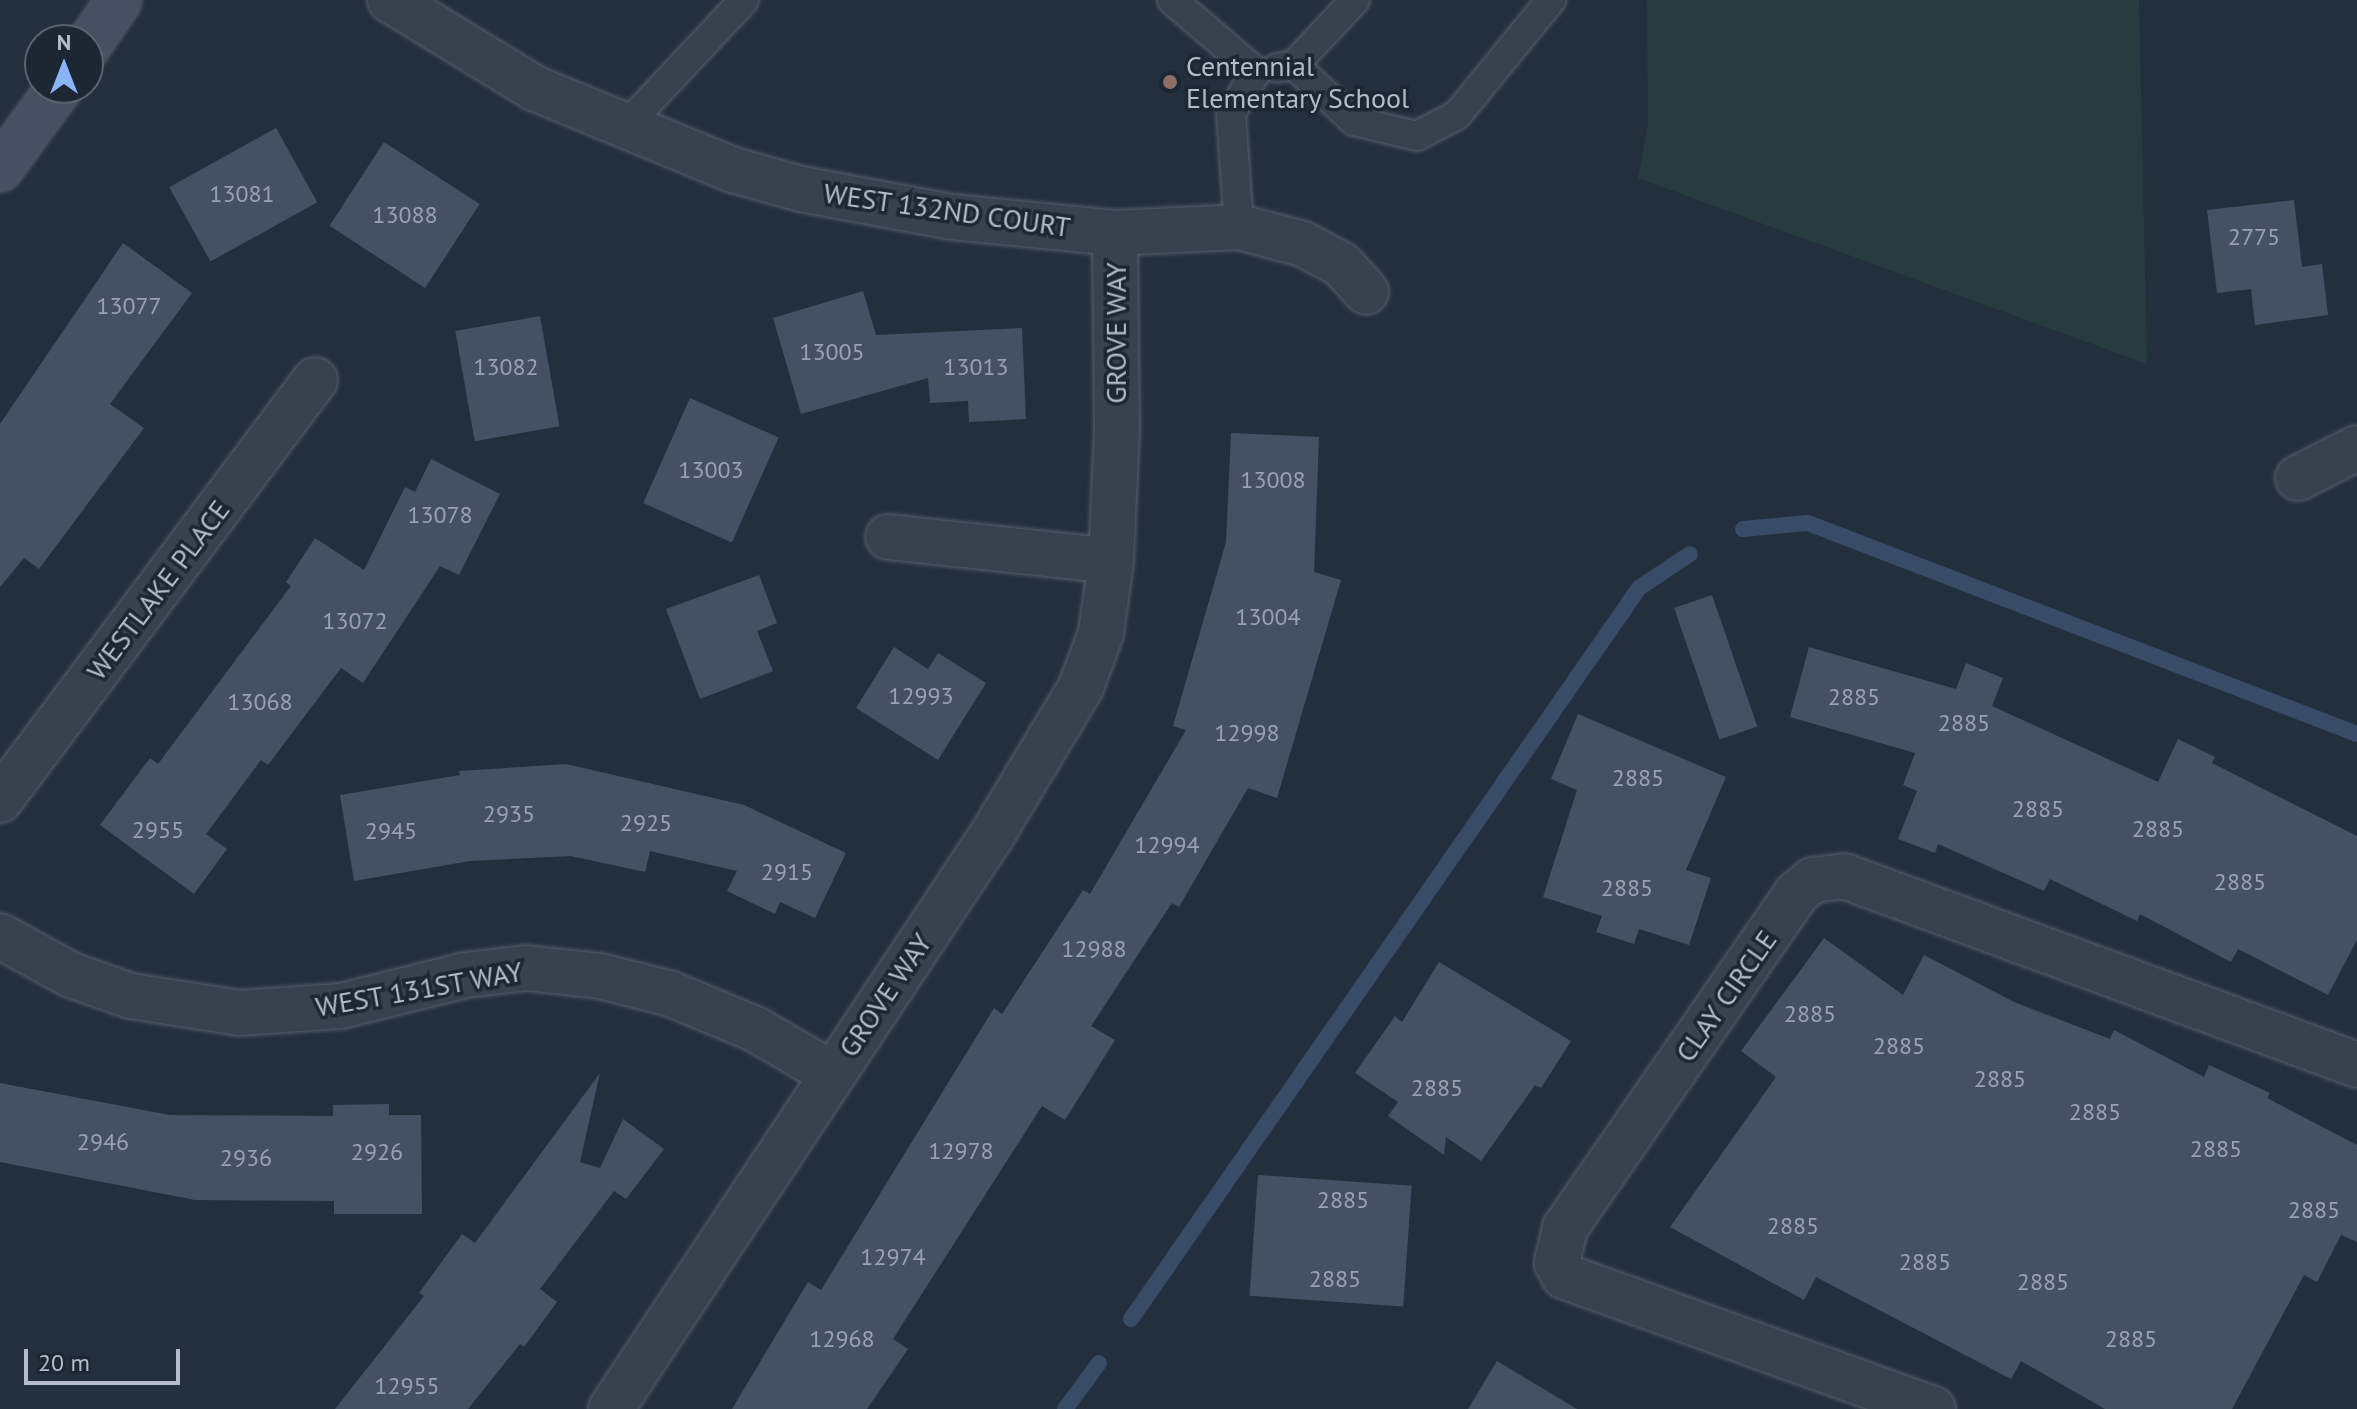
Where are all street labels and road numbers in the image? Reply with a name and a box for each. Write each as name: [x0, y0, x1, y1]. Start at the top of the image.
street label: WEST 132ND COURT: [821, 176, 1073, 244]
street label: GROVE WAY: [1099, 262, 1133, 404]
street label: WESTLAKE PLACE: [80, 494, 236, 686]
street label: CLAY CIRCLE: [1668, 924, 1784, 1068]
street label: GROVE WAY: [831, 927, 939, 1063]
street label: WEST 131ST WAY: [312, 954, 526, 1024]

